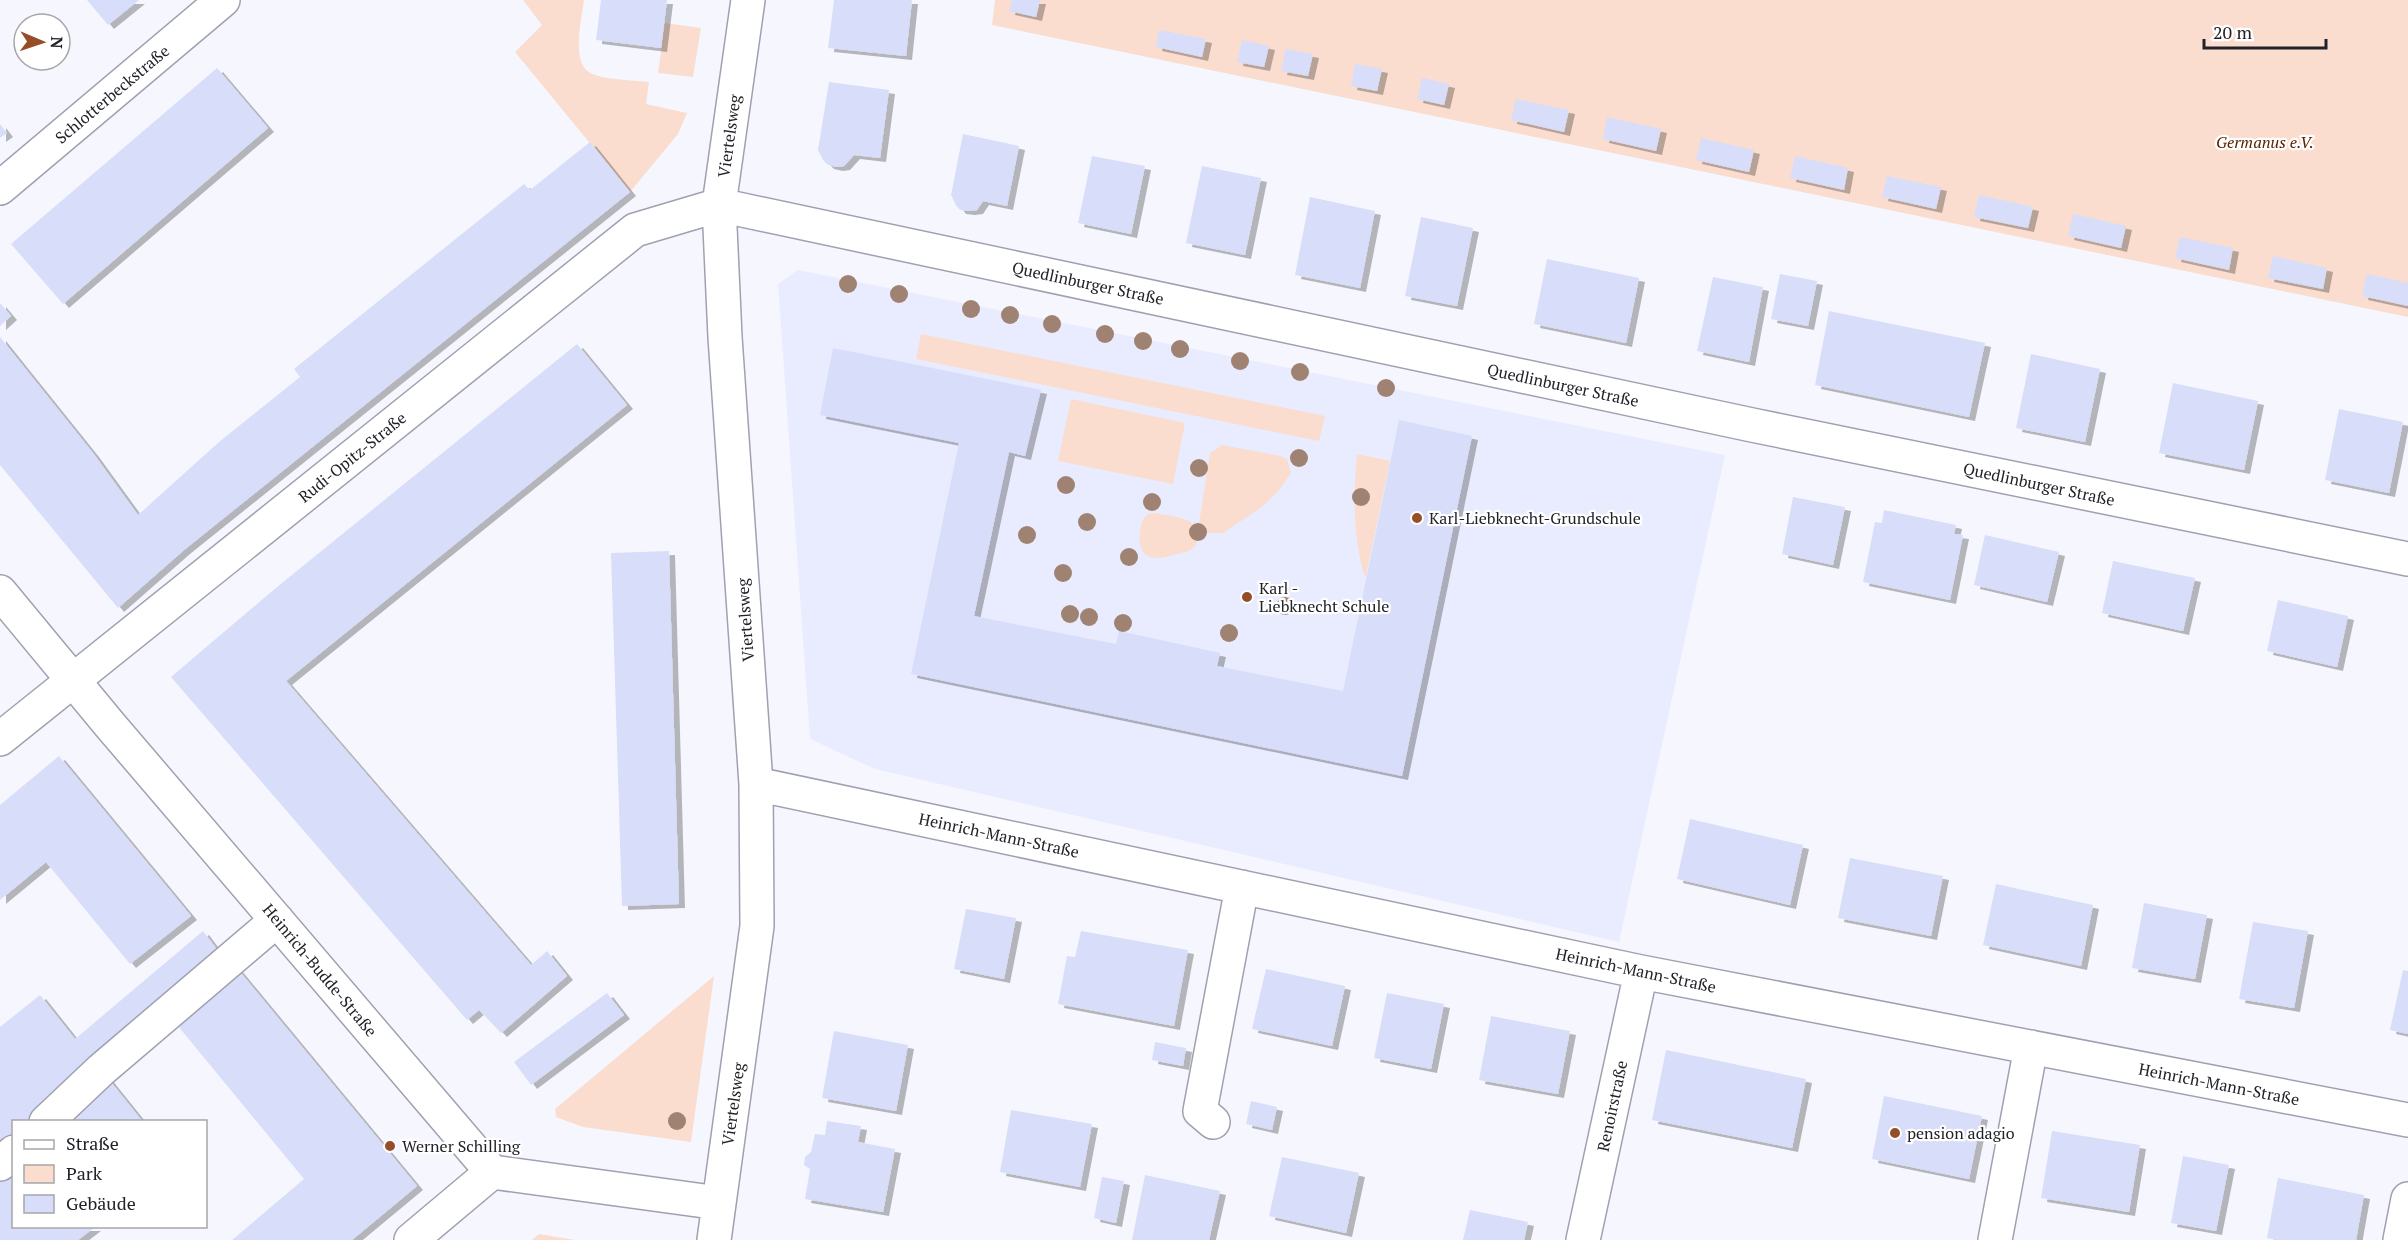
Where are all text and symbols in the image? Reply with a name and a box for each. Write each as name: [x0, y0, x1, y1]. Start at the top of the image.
north arrow: [12, 12, 72, 72]
scale bar: [2204, 12, 2326, 50]
text: 20 m: [2213, 20, 2253, 44]
text: N: [46, 36, 68, 49]
street label: Schlotterbeckstraße: [50, 40, 174, 148]
street label: Viertelsweg: [712, 93, 746, 179]
park label: Germanus e.V.: [2216, 131, 2314, 153]
street label: Quedlinburger Straße: [1010, 256, 1166, 310]
street label: Quedlinburger Straße: [1485, 358, 1641, 412]
street label: Rudi-Opitz-Straße: [293, 407, 411, 507]
street label: Quedlinburger Straße: [1961, 457, 2117, 511]
place label: Karl-Liebknecht-Grundschule: [1429, 507, 1641, 529]
marker: Karl-Liebknecht-Grundschule: [1410, 511, 1424, 525]
street label: Viertelsweg: [731, 577, 759, 662]
place label: Karl - Liebknecht Schule: [1259, 577, 1389, 617]
marker: Karl - Liebknecht Schule: [1240, 590, 1254, 604]
street label: Heinrich-Mann-Straße: [917, 807, 1081, 863]
street label: Heinrich-Budde-Straße: [258, 899, 382, 1041]
street label: Heinrich-Mann-Straße: [1554, 942, 1718, 998]
street label: Renoirstraße: [1592, 1058, 1632, 1154]
street label: Heinrich-Mann-Straße: [2137, 1058, 2301, 1110]
street label: Viertelsweg: [716, 1061, 750, 1147]
legend: [12, 1120, 207, 1228]
place label: pension adagio: [1907, 1122, 2015, 1144]
marker: pension adagio: [1888, 1126, 1902, 1140]
text: Straße: [66, 1131, 119, 1155]
place label: Werner Schilling: [402, 1135, 521, 1157]
marker: Werner Schilling: [383, 1139, 397, 1153]
text: Park: [66, 1161, 103, 1185]
text: Gebäude: [66, 1191, 136, 1215]

